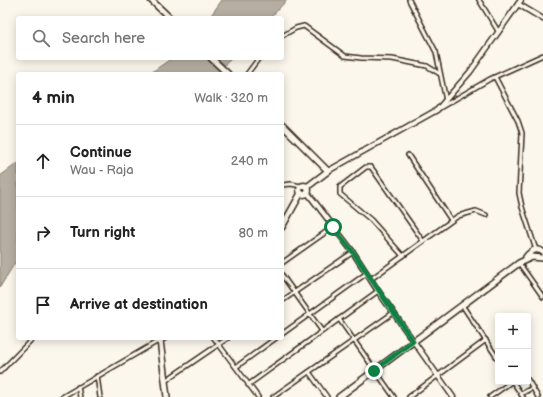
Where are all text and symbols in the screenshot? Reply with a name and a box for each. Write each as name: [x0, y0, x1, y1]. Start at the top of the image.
search box: [16, 16, 284, 60]
icon: search: [30, 27, 52, 49]
text: Search here: [62, 29, 145, 48]
text: 4 min: [32, 88, 75, 108]
text: Walk · 320 m: [194, 90, 268, 106]
text: Continue: [70, 143, 132, 162]
icon: ahead: [32, 150, 54, 172]
text: 240 m: [231, 153, 268, 169]
text: Wau - Raja: [70, 162, 134, 178]
route start: [324, 218, 342, 236]
icon: right: [32, 222, 54, 244]
text: Turn right: [70, 223, 135, 242]
text: 80 m: [239, 225, 268, 241]
icon: arrive: [32, 294, 54, 316]
text: Arrive at destination: [70, 295, 208, 314]
map controls: [495, 313, 531, 385]
button: +: [495, 313, 531, 349]
button: −: [495, 349, 531, 385]
route end: [365, 362, 383, 380]

